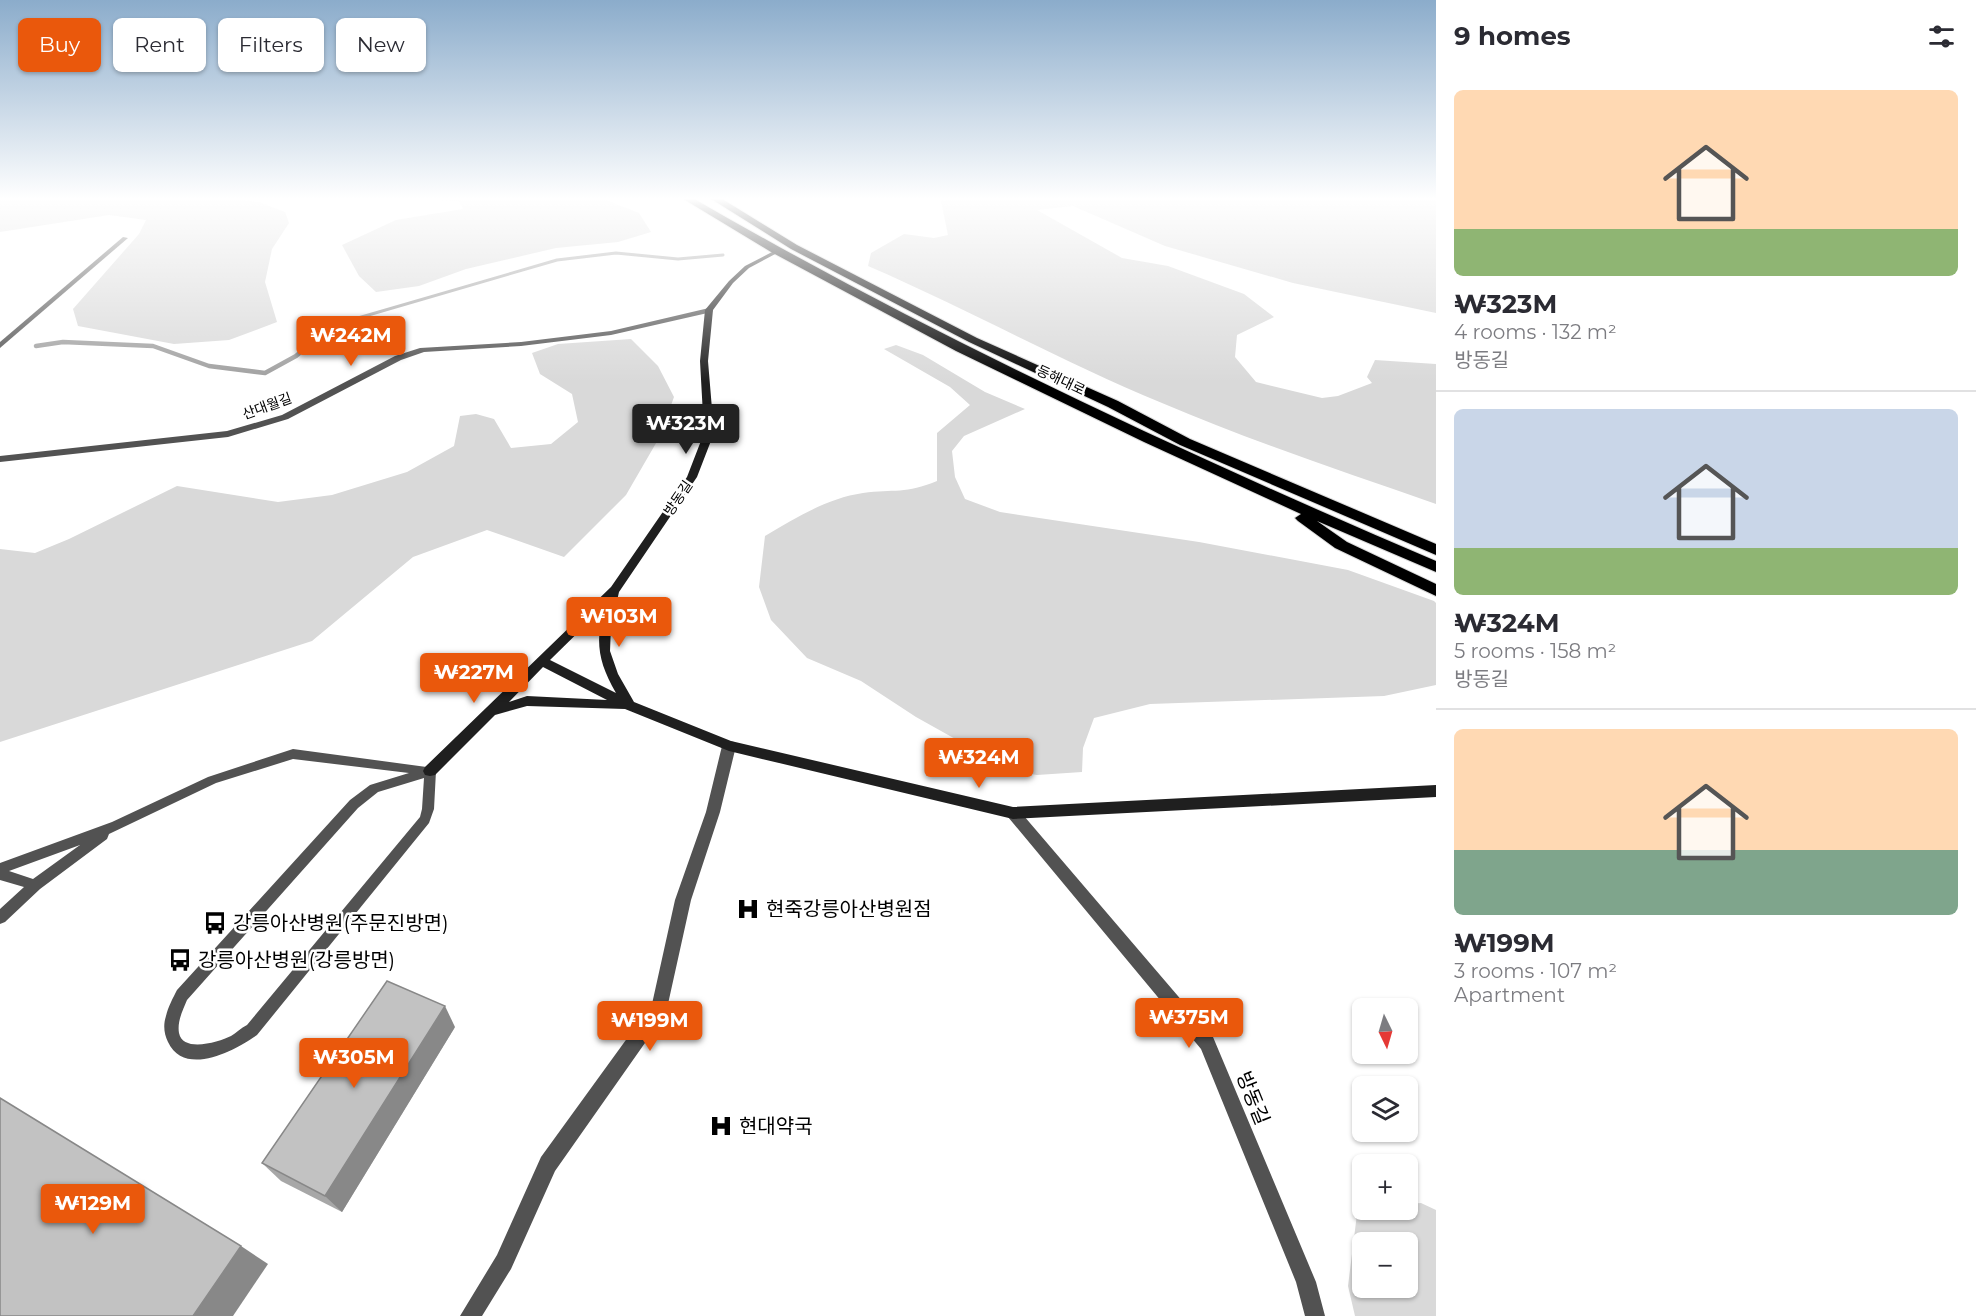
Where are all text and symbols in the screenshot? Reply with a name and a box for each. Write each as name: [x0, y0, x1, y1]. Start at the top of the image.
chip: Buy: [18, 18, 101, 72]
chip: Rent: [113, 18, 206, 72]
chip: Filters: [218, 18, 324, 72]
chip: New: [336, 18, 426, 72]
text: 9 homes: [1454, 20, 1571, 52]
icon: filters: [1925, 20, 1958, 53]
icon: home: [1652, 129, 1760, 237]
text: ₩323M: [1454, 288, 1557, 320]
pin: ₩242M: [309, 316, 393, 367]
text: 4 rooms · 132 m²: [1454, 320, 1617, 344]
text: ₩242M: [310, 323, 392, 347]
text: 방동길: [1454, 348, 1509, 372]
street label: 동해대로: [1034, 361, 1088, 399]
street label: 산대월길: [240, 389, 294, 423]
pin: ₩323M: [644, 404, 728, 455]
text: ₩323M: [646, 411, 726, 435]
icon: home: [1652, 448, 1760, 556]
street label: 방동길: [660, 477, 696, 519]
pin: ₩103M: [577, 597, 661, 648]
text: ₩103M: [580, 604, 658, 628]
text: ₩324M: [1454, 607, 1560, 639]
text: 5 rooms · 158 m²: [1454, 639, 1616, 663]
pin: ₩227M: [432, 653, 516, 704]
text: ₩227M: [434, 660, 514, 684]
text: 방동길: [1454, 667, 1509, 691]
pin: ₩324M: [937, 738, 1021, 789]
text: ₩324M: [938, 745, 1020, 769]
icon: home: [1652, 768, 1760, 876]
hospital icon: 현죽강릉아산병원점: [735, 896, 761, 922]
place label: 현죽강릉아산병원점: [766, 897, 932, 921]
bus stop icon: 강릉아산병원(주문진방면): [202, 910, 228, 936]
place label: 강릉아산병원(주문진방면): [233, 911, 449, 935]
text: ₩199M: [1454, 927, 1555, 959]
bus stop icon: 강릉아산병원(강릉방면): [167, 947, 193, 973]
place label: 강릉아산병원(강릉방면): [198, 948, 395, 972]
text: 3 rooms · 107 m²: [1454, 959, 1617, 983]
text: Apartment: [1454, 983, 1565, 1007]
pin: ₩375M: [1147, 998, 1231, 1049]
north arrow: [1352, 998, 1418, 1064]
map controls: [1352, 998, 1418, 1298]
pin: ₩199M: [608, 1001, 692, 1052]
text: ₩375M: [1149, 1005, 1229, 1029]
text: ₩199M: [611, 1008, 689, 1032]
pin: ₩305M: [312, 1038, 396, 1089]
text: ₩305M: [313, 1045, 395, 1069]
street label: 방동길: [1232, 1068, 1274, 1128]
button: layers: [1352, 1076, 1418, 1142]
hospital icon: 현대약국: [708, 1113, 734, 1139]
place label: 현대약국: [739, 1114, 813, 1138]
button: +: [1352, 1154, 1418, 1220]
pin: ₩129M: [51, 1184, 135, 1235]
text: ₩129M: [55, 1191, 131, 1215]
button: −: [1352, 1232, 1418, 1298]

